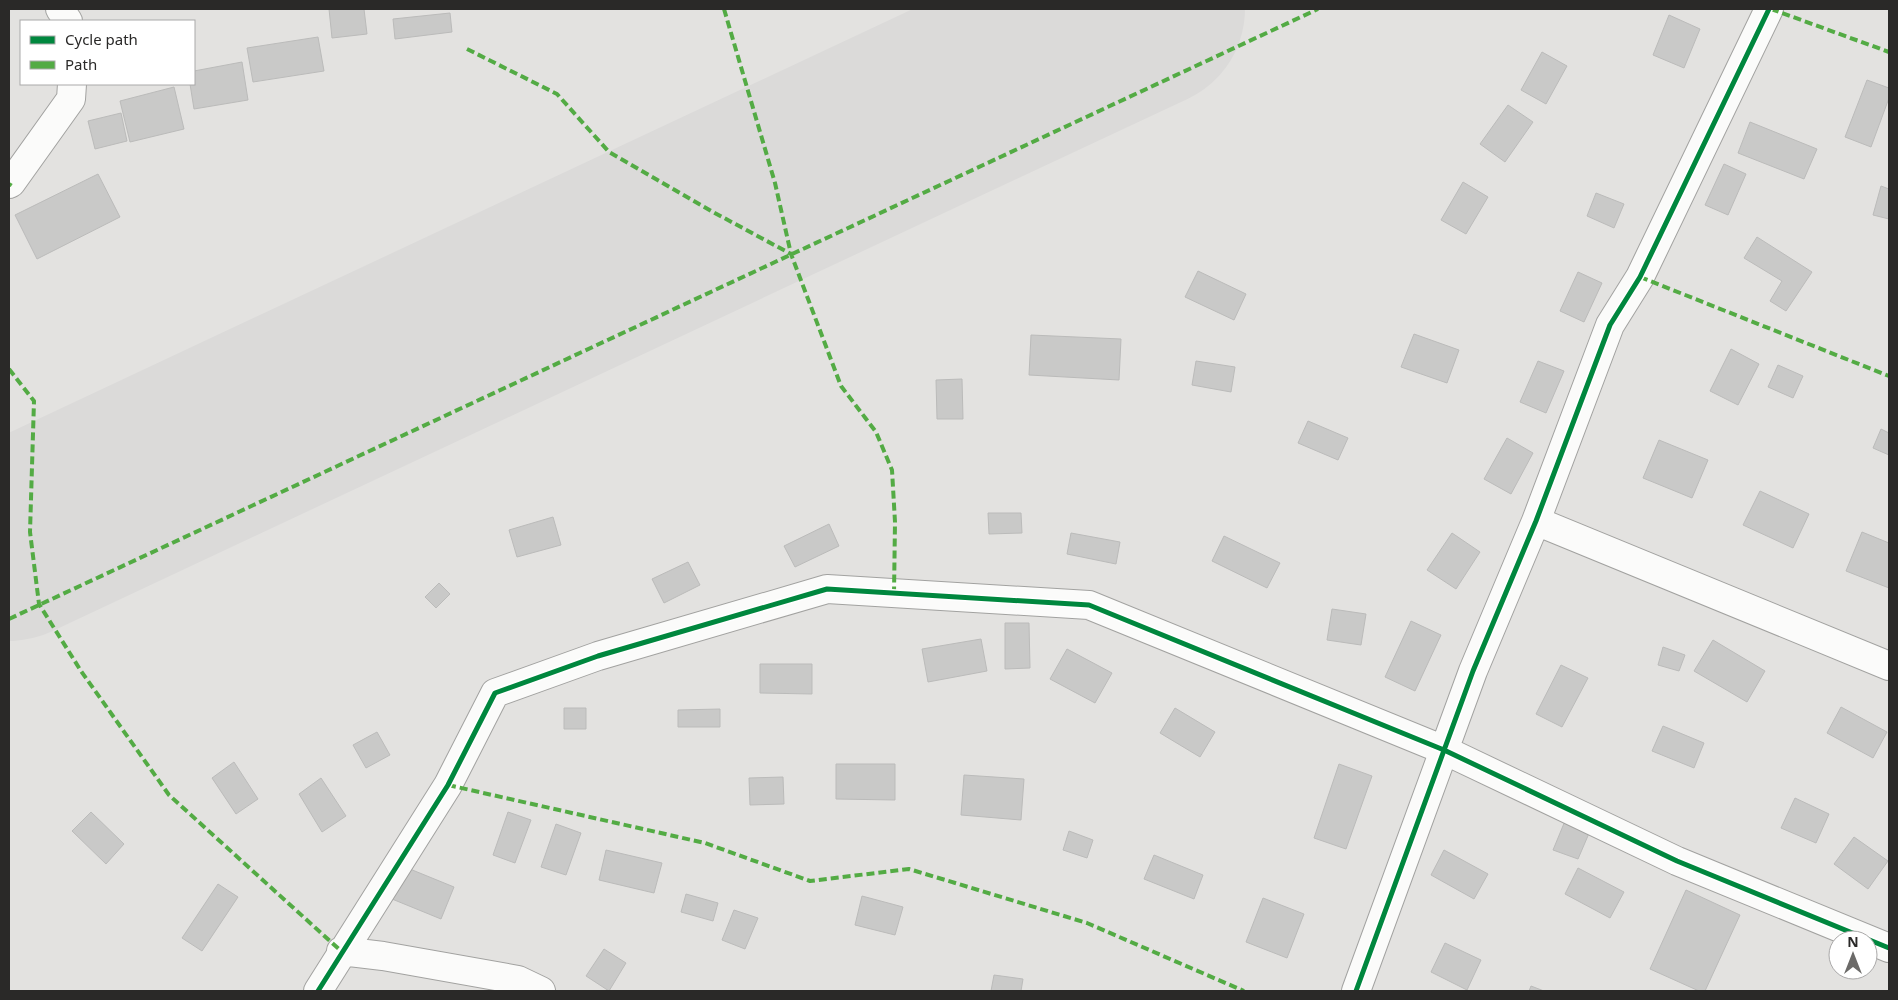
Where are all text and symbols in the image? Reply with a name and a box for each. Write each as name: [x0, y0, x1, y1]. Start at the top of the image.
legend: [20, 20, 195, 85]
text: Cycle path: [65, 29, 138, 49]
text: Path: [65, 54, 97, 74]
north arrow: [1828, 930, 1878, 980]
text: N: [1847, 932, 1859, 951]

